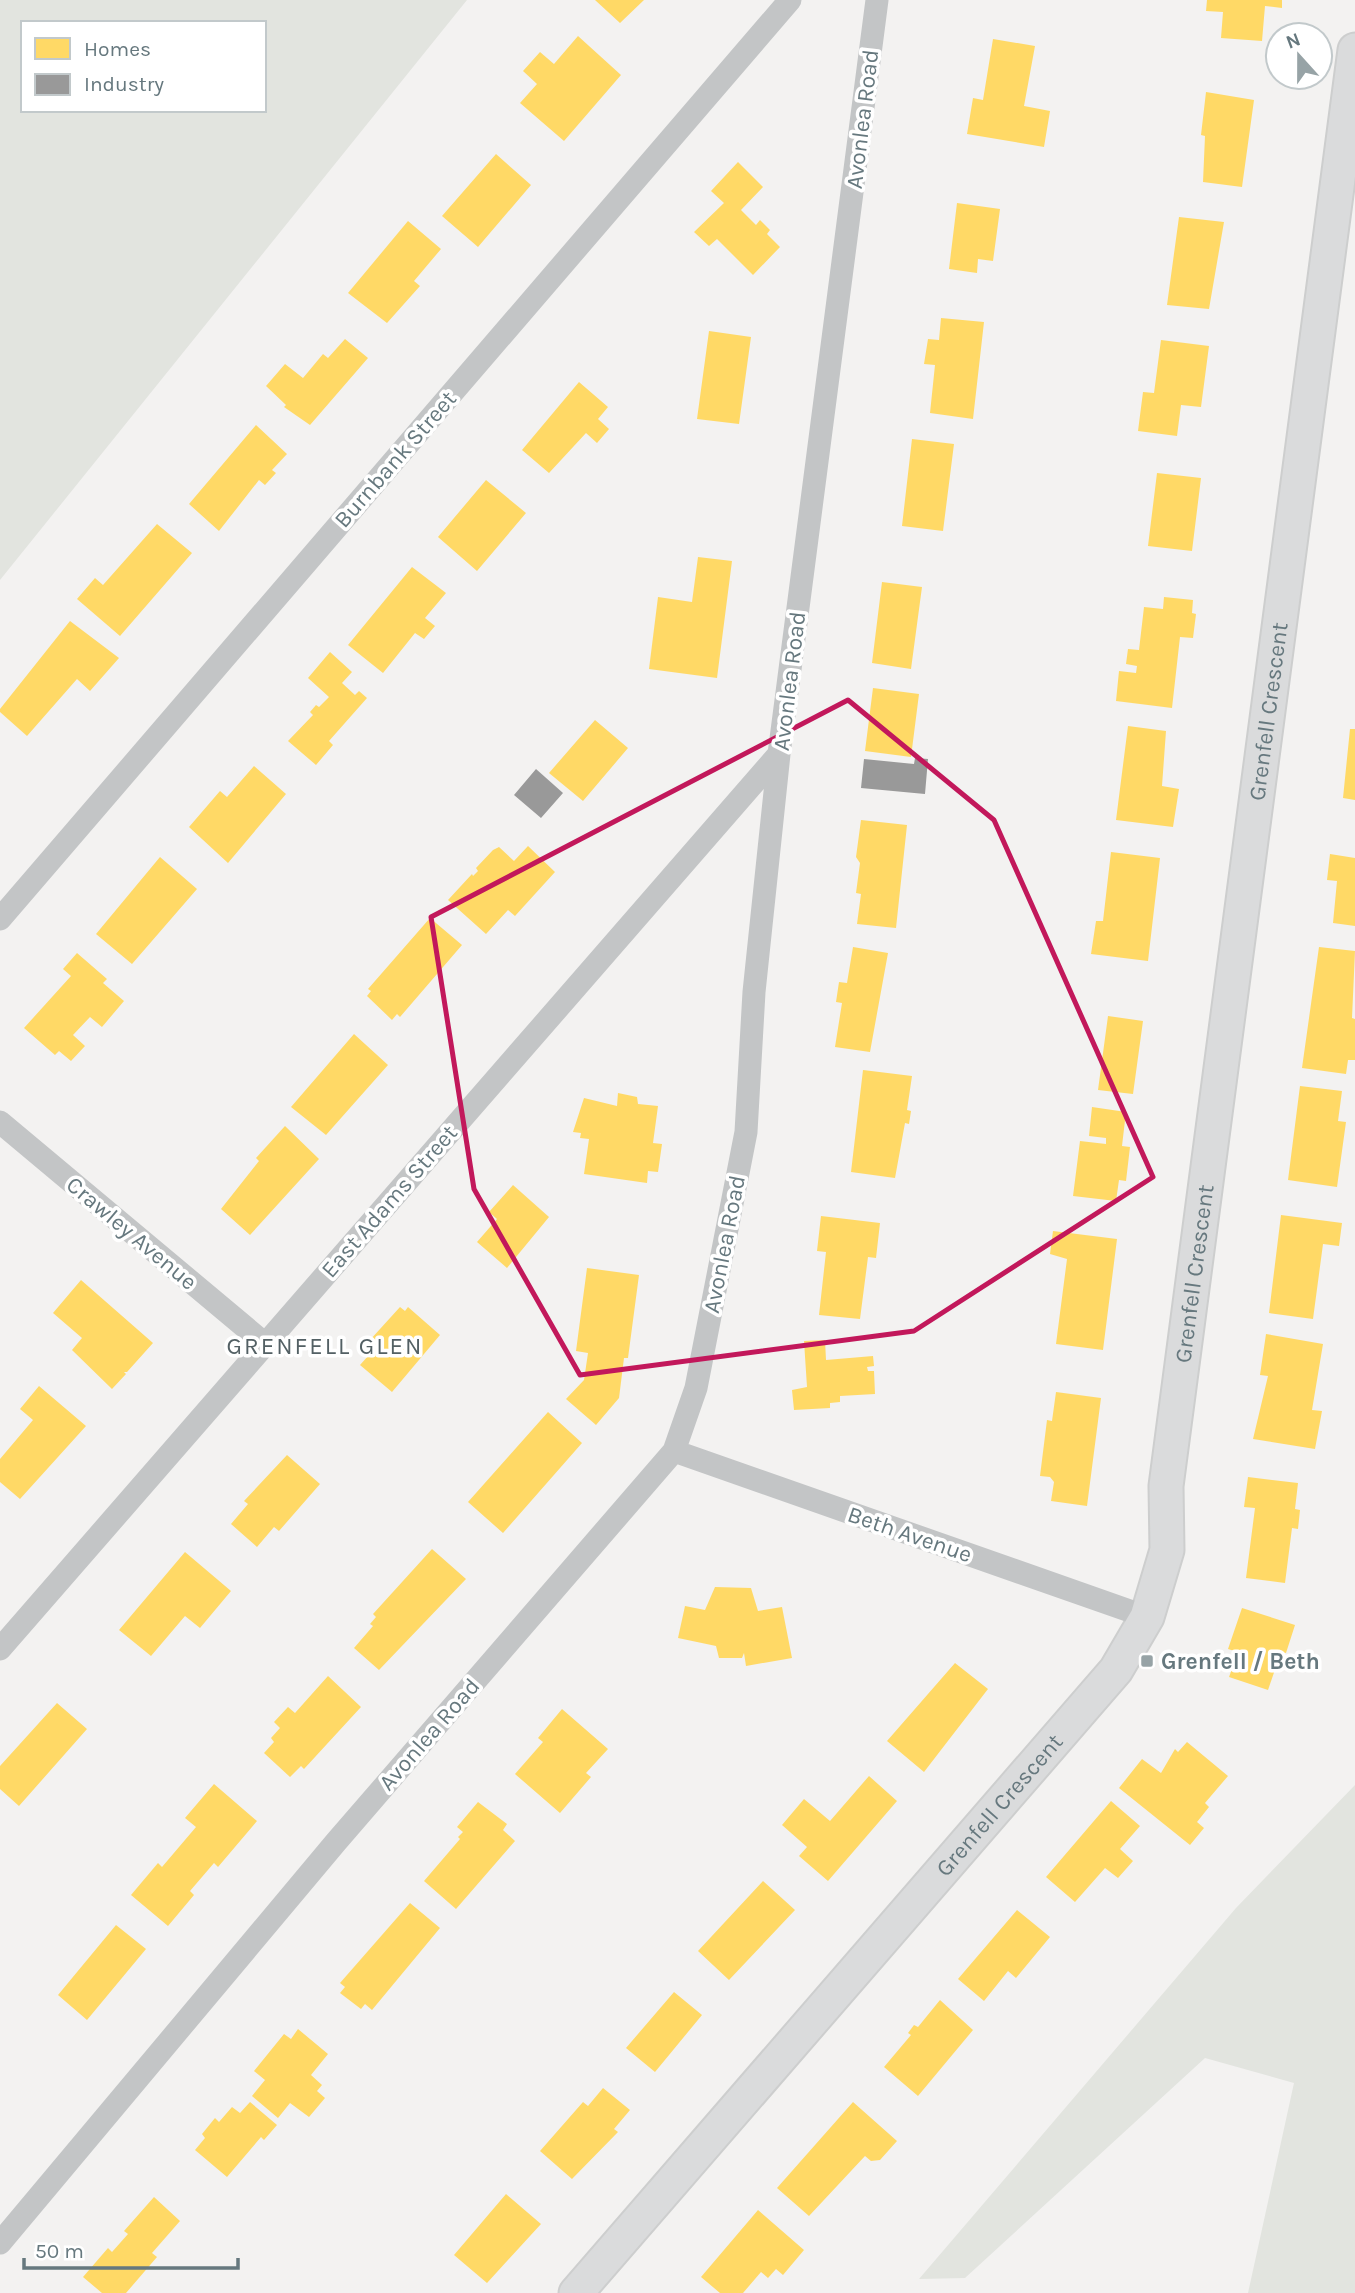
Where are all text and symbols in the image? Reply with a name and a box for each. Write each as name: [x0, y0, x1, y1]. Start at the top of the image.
legend: [21, 21, 266, 112]
north arrow: [1264, 21, 1334, 91]
text: N: [1283, 28, 1304, 54]
text: Homes: [84, 37, 151, 61]
street label: Avonlea Road: [841, 48, 884, 190]
text: Industry: [84, 72, 164, 96]
street label: Burnbank Street: [329, 385, 462, 533]
street label: Avonlea Road: [768, 610, 811, 752]
street label: Grenfell Crescent: [1243, 620, 1294, 802]
street label: East Adams Street: [316, 1119, 463, 1283]
street label: Crawley Avenue: [61, 1171, 202, 1296]
street label: Avonlea Road: [698, 1173, 751, 1315]
street label: Grenfell Crescent: [1169, 1183, 1220, 1364]
district label: GRENFELL GLEN: [227, 1332, 423, 1360]
street label: Beth Avenue: [844, 1501, 976, 1568]
place label: Grenfell / Beth: [1161, 1648, 1320, 1675]
marker: Grenfell / Beth: [1139, 1653, 1155, 1669]
street label: Avonlea Road: [373, 1673, 486, 1796]
street label: Grenfell Crescent: [931, 1728, 1069, 1882]
scale bar: [24, 2226, 238, 2270]
text: 50 m: [35, 2239, 84, 2263]

